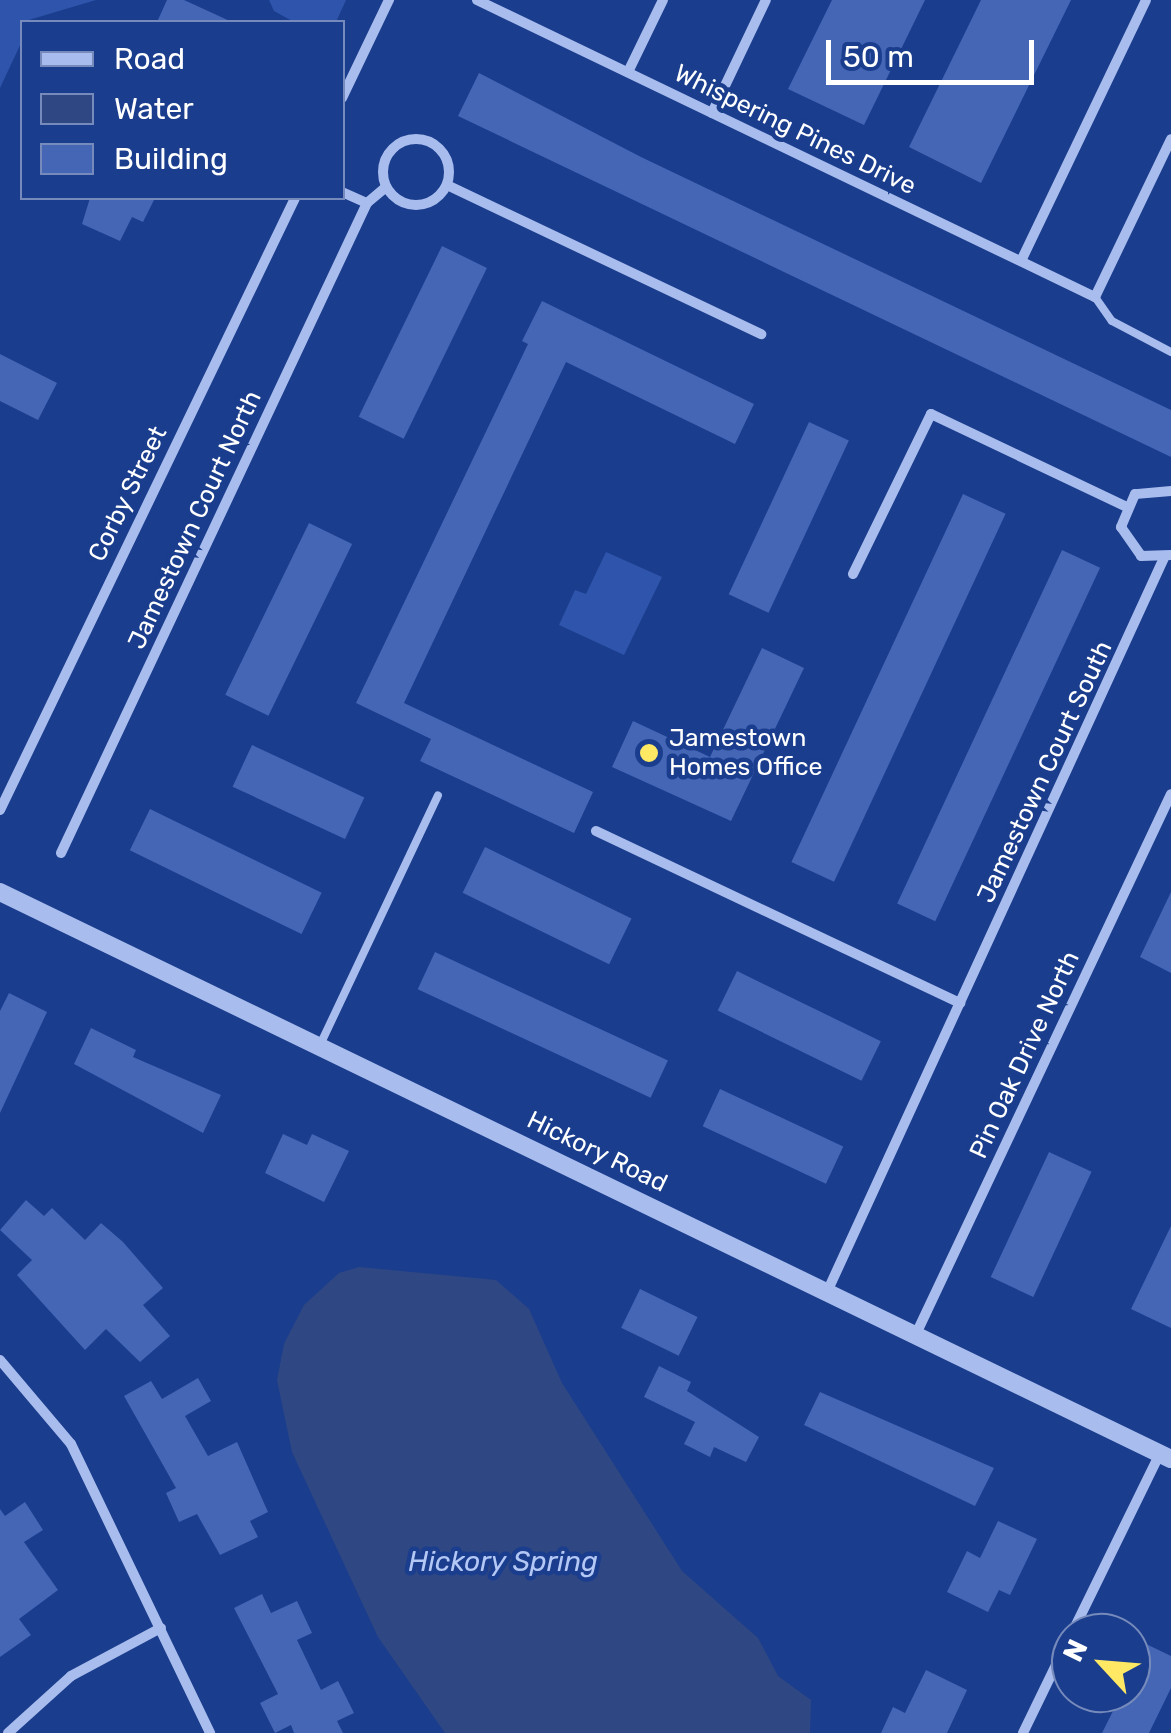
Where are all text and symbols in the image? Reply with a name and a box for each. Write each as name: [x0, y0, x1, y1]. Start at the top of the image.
legend: [20, 20, 345, 200]
scale bar: [831, 20, 1038, 82]
text: 50 m: [843, 39, 914, 75]
text: Road: [114, 41, 185, 77]
street label: Whispering Pines Drive: [669, 58, 921, 202]
text: Water: [114, 91, 194, 127]
text: Building: [114, 141, 228, 177]
street label: Jamestown Court North: [122, 386, 268, 654]
street label: Corby Street: [82, 421, 174, 567]
street label: Jamestown Court South: [971, 637, 1119, 907]
place label: Jamestown Homes Office: [669, 724, 822, 783]
marker: Jamestown Homes Office: [638, 742, 660, 764]
street label: Pin Oak Drive North: [964, 946, 1086, 1164]
street label: Hickory Road: [522, 1105, 672, 1199]
water label: Hickory Spring: [408, 1545, 598, 1579]
north arrow: [1051, 1613, 1151, 1713]
text: N: [1056, 1634, 1095, 1667]

